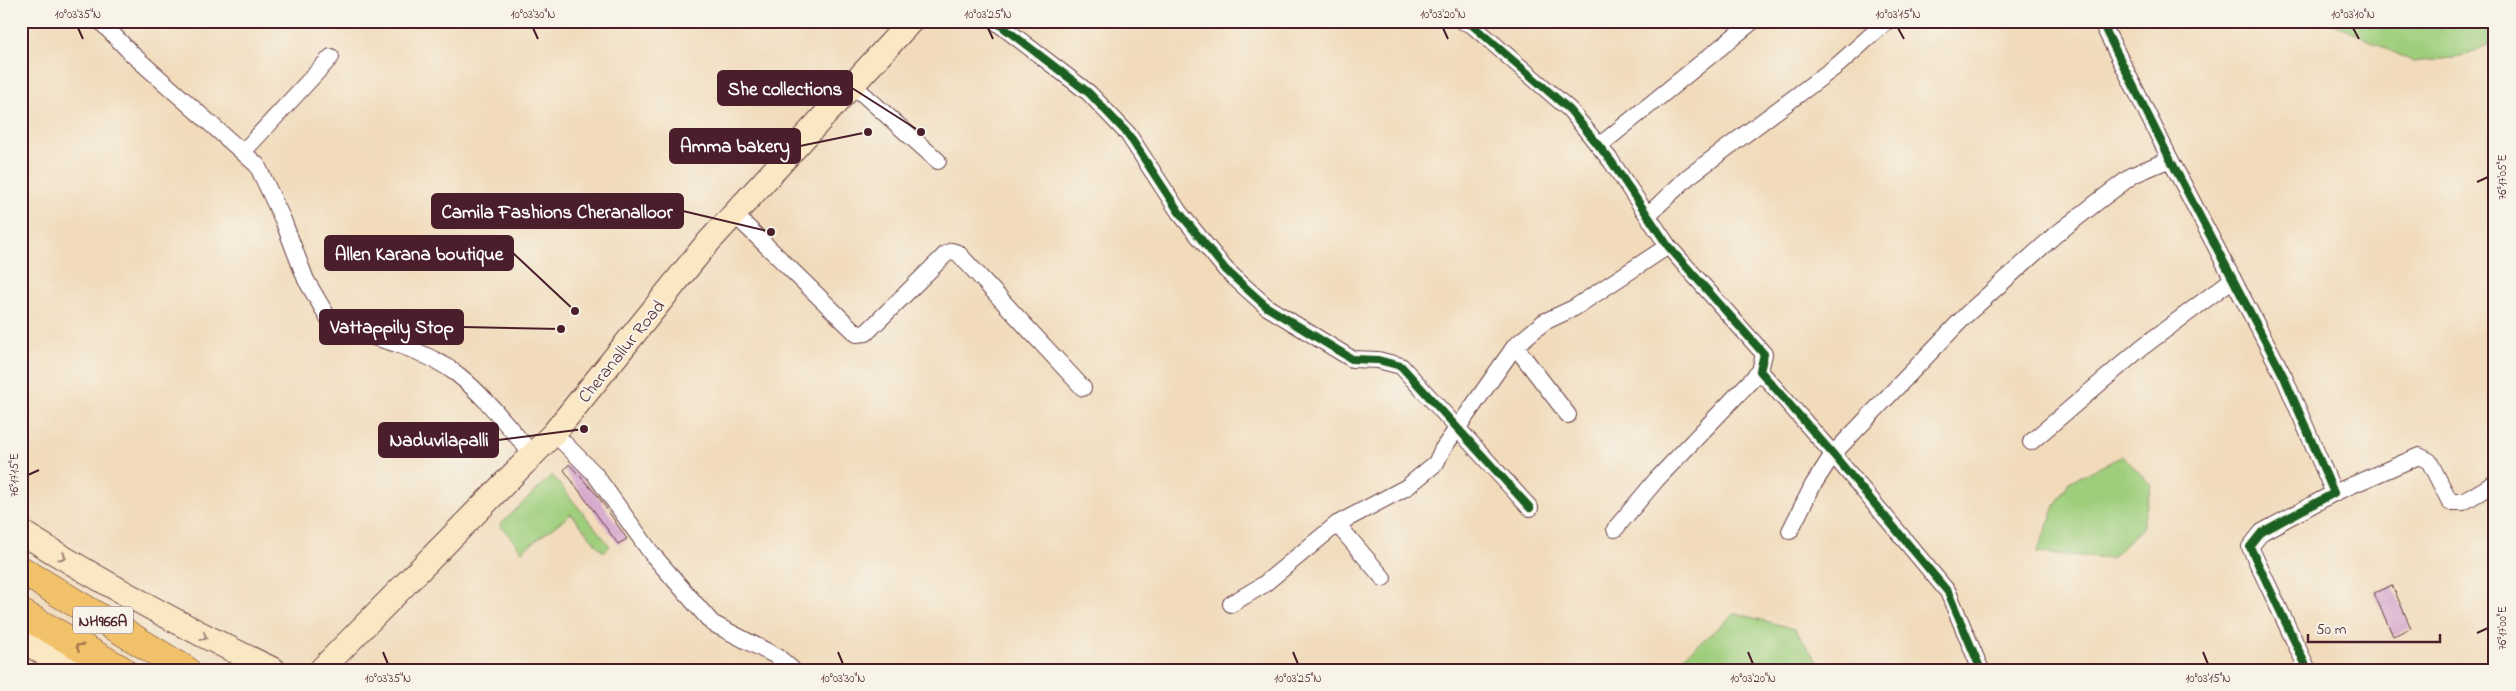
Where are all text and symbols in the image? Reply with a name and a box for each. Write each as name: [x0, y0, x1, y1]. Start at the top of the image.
text: 10°03'35"N: [55, 6, 101, 24]
text: 10°03'30"N: [511, 6, 555, 24]
text: 10°03'25"N: [964, 6, 1012, 24]
text: 10°03'20"N: [1420, 6, 1466, 24]
text: 10°03'15"N: [1875, 6, 1921, 24]
text: 10°03'10"N: [2331, 6, 2375, 24]
callout: She collections: [718, 71, 852, 105]
text: She collections: [728, 77, 842, 104]
callout: Amma bakery: [670, 129, 800, 163]
text: Amma bakery: [680, 134, 790, 163]
text: 76°17'05"E: [2494, 154, 2512, 200]
callout: Camila Fashions Cheranalloor: [432, 194, 683, 228]
text: Camila Fashions Cheranalloor: [441, 200, 674, 227]
callout: Allen Karana boutique: [325, 236, 513, 270]
text: Allen Karana boutique: [335, 242, 504, 269]
street label: Cheranallur Road: [573, 295, 672, 409]
callout: Vattappily Stop: [320, 310, 463, 344]
text: Vattappily Stop: [329, 315, 454, 344]
callout: Naduvilapalli: [379, 423, 498, 457]
text: Naduvilapalli: [389, 428, 489, 455]
text: 76°17'15"E: [6, 453, 24, 497]
one-way arrow: [57, 551, 66, 561]
road number: NH966A: [73, 606, 133, 634]
text: 76°17'00"E: [2494, 606, 2512, 650]
scale bar: [2308, 611, 2441, 643]
text: 50 m: [2316, 619, 2347, 641]
one-way arrow: [199, 631, 208, 641]
one-way arrow: [76, 643, 85, 653]
text: 10°03'35"N: [365, 670, 411, 688]
text: 10°03'30"N: [821, 670, 865, 688]
text: 10°03'25"N: [1274, 670, 1322, 688]
text: 10°03'20"N: [1730, 670, 1776, 688]
text: 10°03'15"N: [2185, 670, 2231, 688]

